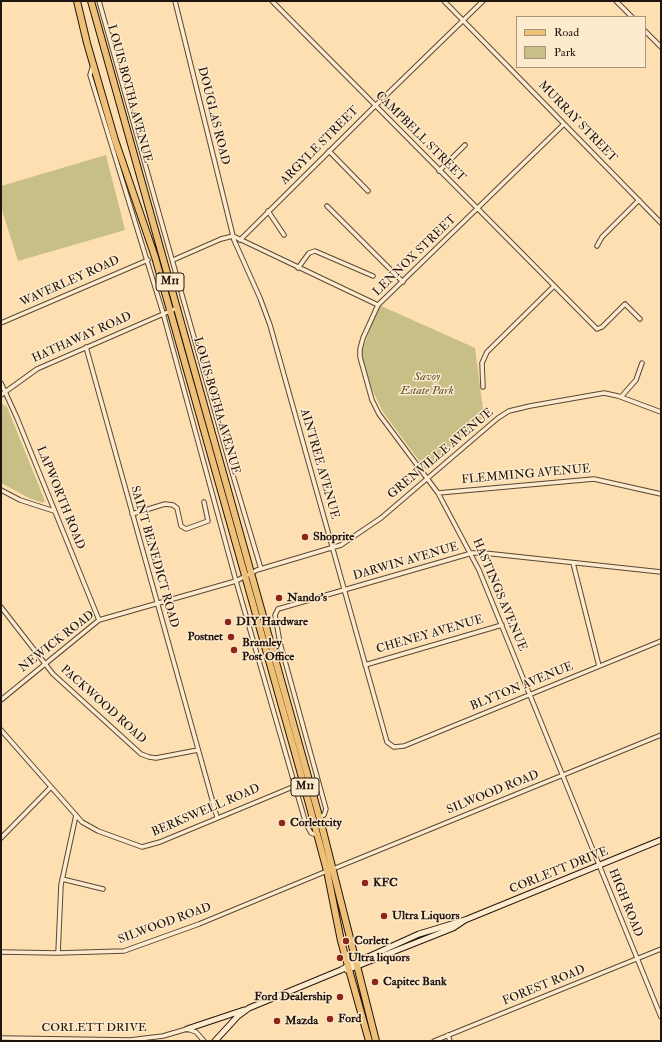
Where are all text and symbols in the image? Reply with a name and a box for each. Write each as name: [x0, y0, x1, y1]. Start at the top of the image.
legend: [516, 16, 646, 68]
street label: LOUIS BOTHA AVENUE: [104, 23, 154, 165]
text: Road: [554, 25, 579, 40]
text: Park: [554, 45, 576, 60]
street label: DOUGLAS ROAD: [194, 65, 232, 167]
street label: MURRAY STREET: [535, 78, 619, 166]
street label: CAMPBELL STREET: [372, 89, 468, 185]
street label: ARGYLE STREET: [278, 104, 362, 188]
street label: LENNOX STREET: [370, 213, 460, 299]
street label: WAVERLEY ROAD: [18, 254, 122, 310]
road number: M11: [156, 273, 184, 291]
street label: HATHAWAY ROAD: [30, 310, 134, 366]
street label: LOUIS BOTHA AVENUE: [189, 336, 243, 476]
park label: Savoy Estate Park: [400, 370, 454, 398]
street label: GRENVILLE AVENUE: [385, 406, 497, 502]
street label: AINTREE AVENUE: [296, 407, 342, 521]
street label: LAPWORTH ROAD: [33, 444, 87, 552]
street label: FLEMMING AVENUE: [461, 462, 591, 488]
street label: SAINT BENEDICT ROAD: [127, 484, 181, 630]
place label: Shoprite: [313, 530, 354, 544]
marker: Shoprite: [300, 532, 310, 542]
street label: HASTINGS AVENUE: [469, 536, 529, 654]
street label: DARWIN AVENUE: [352, 540, 460, 584]
place label: Nando's: [287, 591, 327, 605]
marker: Nando's: [274, 593, 284, 603]
street label: NEWICK ROAD: [17, 608, 97, 676]
street label: CHENEY AVENUE: [375, 613, 485, 657]
place label: DIY Hardware: [236, 615, 308, 629]
marker: DIY Hardware: [223, 617, 233, 627]
place label: Postnet: [187, 630, 223, 644]
marker: Postnet: [226, 632, 236, 642]
place label: Bramley Post Office: [242, 636, 294, 664]
marker: Bramley Post Office: [229, 645, 239, 655]
street label: BLYTON AVENUE: [468, 660, 576, 714]
street label: PACKWOOD ROAD: [57, 663, 149, 747]
street label: SILWOOD ROAD: [445, 768, 541, 818]
road number: M11: [291, 778, 319, 796]
street label: BERKSWELL ROAD: [150, 782, 262, 840]
place label: Corlettcity: [290, 816, 342, 830]
marker: Corlettcity: [277, 818, 287, 828]
street label: CORLETT DRIVE: [508, 845, 610, 897]
street label: HIGH ROAD: [605, 867, 645, 939]
place label: KFC: [373, 876, 398, 890]
marker: KFC: [360, 878, 370, 888]
street label: SILWOOD ROAD: [116, 900, 214, 948]
place label: Ultra Liquors: [392, 909, 459, 923]
marker: Ultra Liquors: [379, 911, 389, 921]
place label: Corlett: [354, 934, 389, 948]
marker: Corlett: [341, 936, 351, 946]
place label: Ultra liquors: [348, 951, 410, 965]
marker: Ultra liquors: [335, 953, 345, 963]
street label: FOREST ROAD: [501, 963, 587, 1009]
place label: Capitec Bank: [383, 975, 447, 989]
marker: Capitec Bank: [370, 977, 380, 987]
place label: Ford Dealership: [254, 990, 332, 1004]
marker: Ford Dealership: [335, 992, 345, 1002]
place label: Ford: [338, 1012, 361, 1026]
place label: Mazda: [285, 1014, 318, 1028]
marker: Ford: [325, 1014, 335, 1024]
marker: Mazda: [272, 1016, 282, 1026]
street label: CORLETT DRIVE: [41, 1021, 147, 1035]

